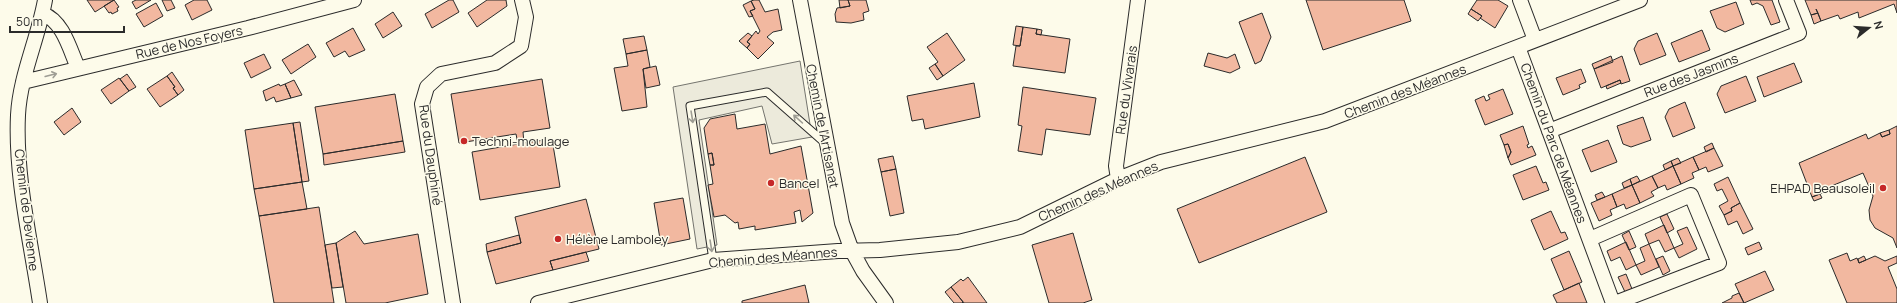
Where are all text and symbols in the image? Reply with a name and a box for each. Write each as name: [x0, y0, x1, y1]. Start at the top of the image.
scale bar: [10, 8, 124, 34]
north arrow: [1849, 8, 1889, 48]
text: 50 m: [16, 13, 43, 30]
text: N: [1871, 19, 1887, 31]
street label: Rue de Nos Foyers: [134, 21, 244, 63]
street label: Rue du Vivarais: [1111, 44, 1141, 136]
street label: Rue des Jasmins: [1641, 49, 1741, 101]
street label: Chemin des Méannes: [1342, 59, 1469, 123]
street label: Chemin du Parc de Méannes: [1517, 60, 1591, 226]
street label: Chemin de l'Artisanat: [802, 62, 844, 190]
one-way arrow: [44, 70, 57, 78]
street label: Rue du Dauphiné: [415, 103, 447, 207]
one-way arrow: [688, 110, 696, 123]
one-way arrow: [793, 115, 803, 124]
place label: Techni-moulage: [472, 132, 570, 150]
marker: Techni-moulage: [459, 136, 469, 146]
street label: Chemin de Devienne: [11, 148, 43, 272]
street label: Chemin des Méannes: [1035, 156, 1161, 225]
place label: Bancel: [779, 174, 820, 192]
marker: Bancel: [766, 178, 776, 188]
place label: EHPAD Beausoleil: [1770, 179, 1875, 197]
marker: EHPAD Beausoleil: [1878, 183, 1888, 193]
place label: Hélène Lamboley: [566, 230, 669, 248]
marker: Hélène Lamboley: [553, 234, 563, 244]
one-way arrow: [707, 239, 715, 252]
street label: Chemin des Méannes: [708, 242, 838, 272]

